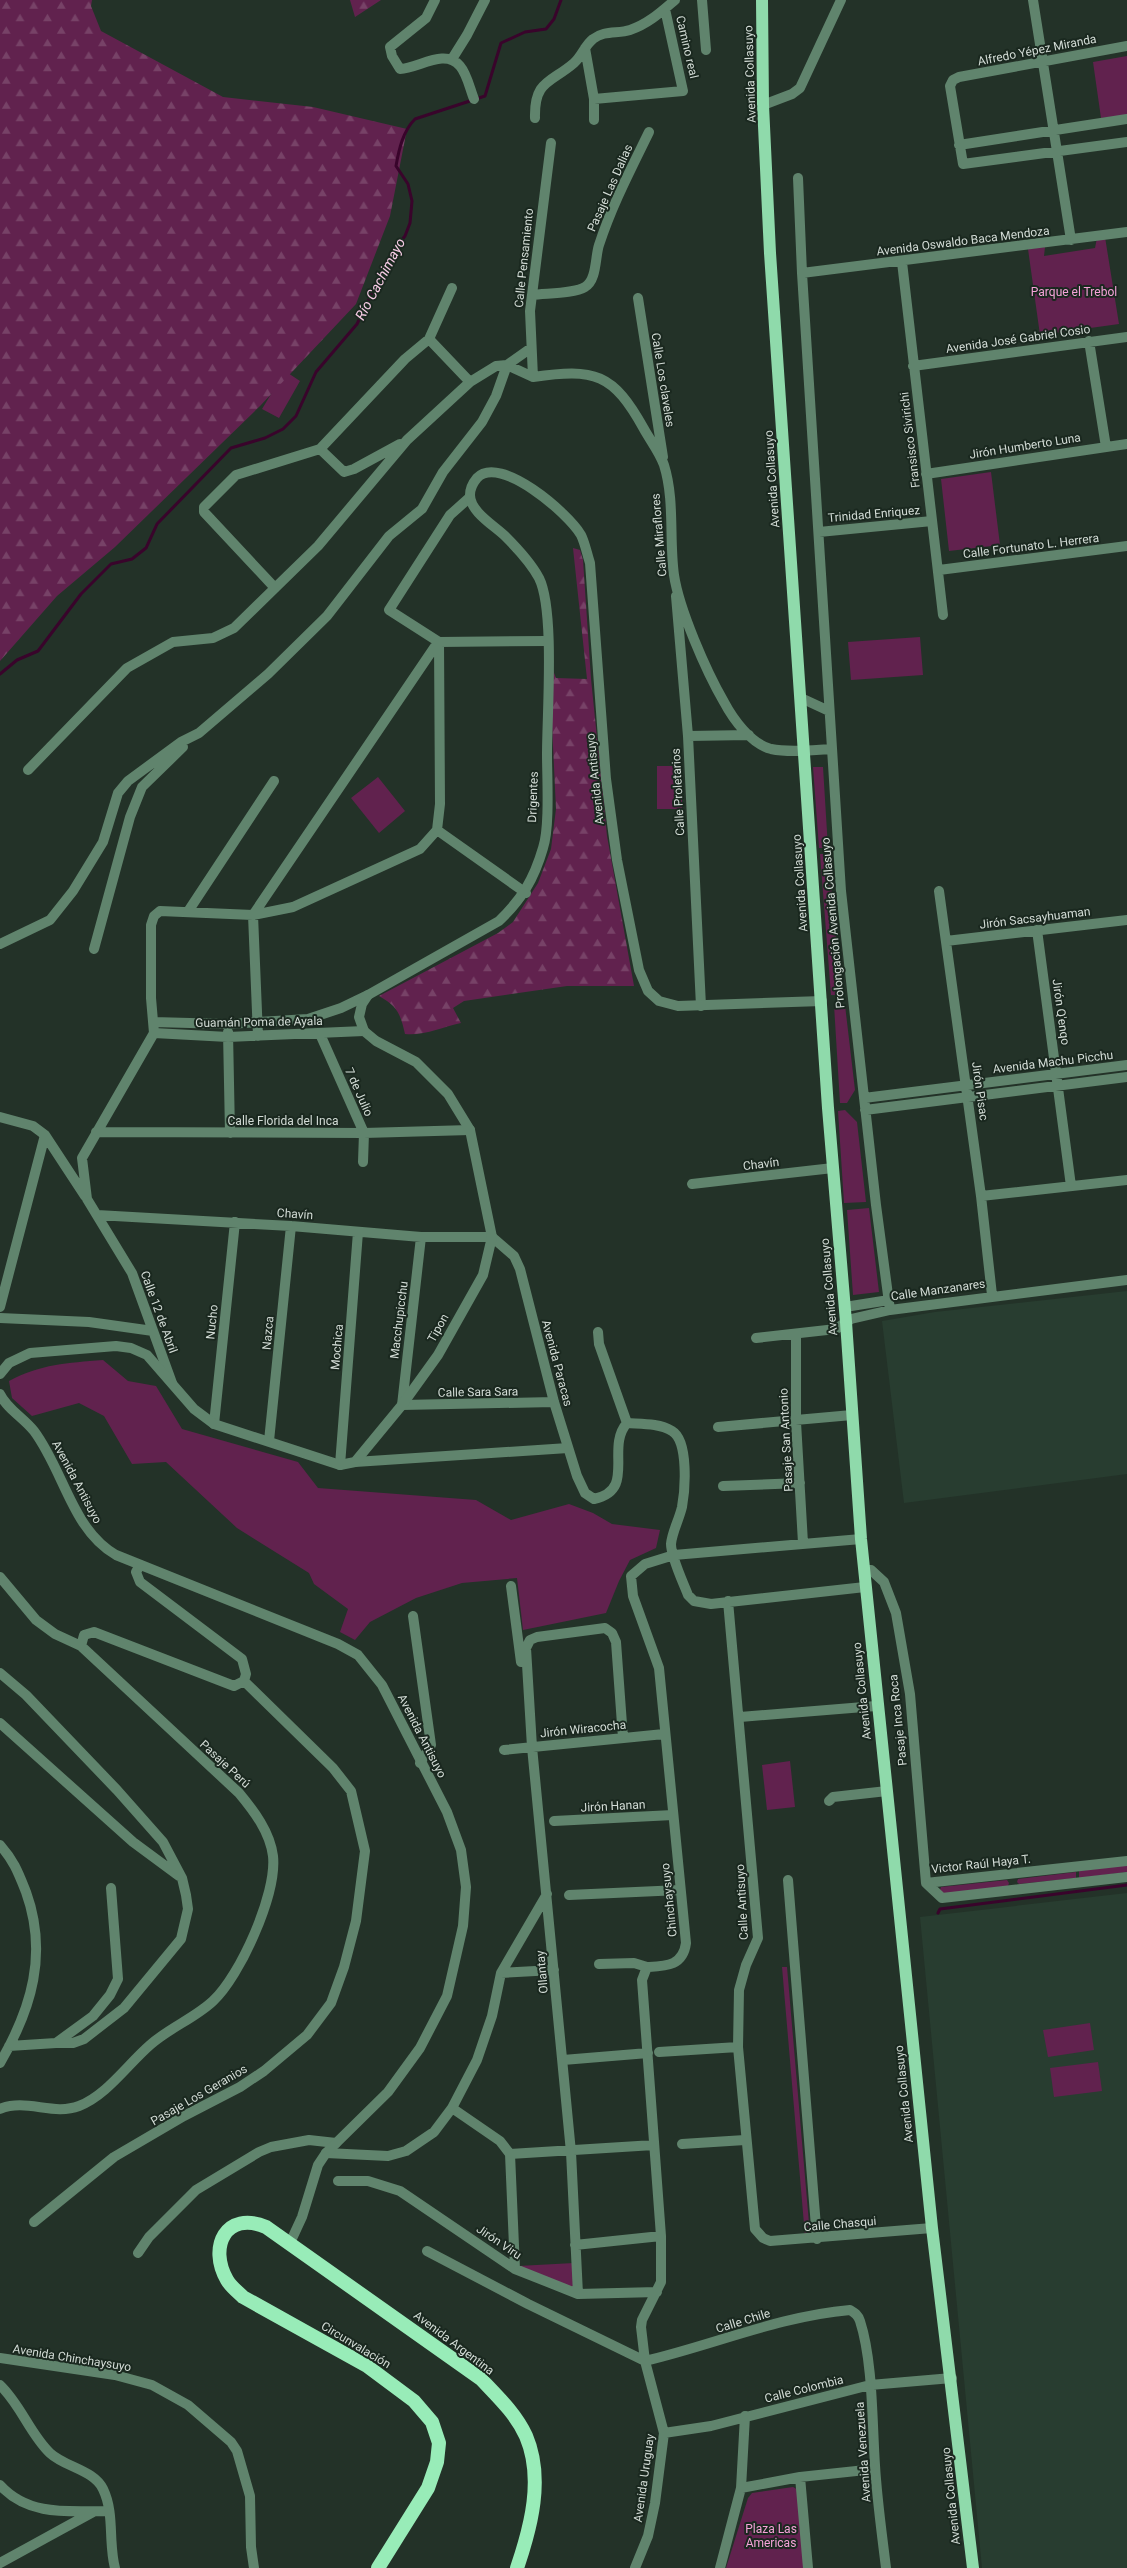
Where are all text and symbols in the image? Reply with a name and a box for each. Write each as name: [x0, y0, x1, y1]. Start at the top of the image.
street label: Camino real: [673, 14, 701, 80]
street label: Avenida Collasuyo: [741, 25, 759, 123]
street label: Alfredo Yépez Miranda: [976, 32, 1098, 68]
street label: Pasaje Las Dalias: [584, 142, 636, 234]
street label: Calle Pensamiento: [512, 207, 536, 308]
street label: Avenida Oswaldo Baca Mendoza: [876, 223, 1050, 259]
water label: Río Cachimayo: [352, 235, 408, 323]
park label: Parque el Trebol: [1031, 285, 1117, 299]
street label: Avenida José Gabriel Cosio: [945, 322, 1091, 356]
street label: Calle Los claveles: [649, 332, 677, 428]
street label: Fransisco Sivirichi: [897, 391, 923, 489]
street label: Avenida Collasuyo: [762, 430, 782, 528]
street label: Jirón Humberto Luna: [968, 430, 1082, 462]
street label: Calle Miraflores: [648, 493, 670, 577]
street label: Trinidad Enriquez: [827, 503, 921, 525]
street label: Calle Fortunato L. Herrera: [962, 531, 1100, 561]
street label: Avenida Antisuyo: [583, 732, 607, 825]
street label: Calle Proletarios: [669, 748, 687, 836]
street label: Drigentes: [525, 771, 541, 823]
street label: Avenida Collasuyo: [790, 834, 810, 932]
street label: Prolongación Avenida Collasuyo: [819, 837, 847, 1009]
street label: Jirón Sacsayhuaman: [979, 904, 1091, 932]
street label: Jirón Q'enqo: [1049, 978, 1073, 1046]
street label: Guamán Poma de Ayala: [195, 1014, 323, 1030]
street label: Avenida Machu Picchu: [992, 1048, 1114, 1076]
street label: Jirón Pisac: [969, 1061, 991, 1121]
street label: 7 de Julio: [342, 1066, 376, 1119]
street label: Calle Florida del Inca: [228, 1114, 338, 1128]
street label: Chavín: [742, 1155, 780, 1173]
street label: Chavín: [276, 1206, 314, 1222]
street label: Avenida Collasuyo: [818, 1238, 840, 1336]
street label: Calle 12 de Abril: [138, 1269, 180, 1355]
street label: Calle Manzanares: [890, 1276, 986, 1304]
street label: Macchupicchu: [387, 1280, 411, 1360]
street label: Nucho: [203, 1304, 221, 1340]
street label: Tipon: [425, 1311, 451, 1345]
street label: Nazca: [260, 1316, 276, 1350]
street label: Avenida Paracas: [539, 1318, 575, 1408]
street label: Mochica: [328, 1324, 346, 1370]
street label: Calle Sara Sara: [438, 1384, 518, 1400]
street label: Pasaje San Antonio: [776, 1388, 796, 1492]
street label: Avenida Antisuyo: [49, 1438, 105, 1526]
street label: Avenida Collasuyo: [850, 1642, 874, 1740]
street label: Pasaje Inca Roca: [886, 1674, 910, 1766]
street label: Avenida Antisuyo: [395, 1692, 449, 1780]
street label: Jirón Wiracocha: [539, 1718, 627, 1740]
street label: Pasaje Perú: [197, 1737, 253, 1791]
street label: Jirón Hanan: [580, 1797, 646, 1815]
street label: Victor Raúl Haya T.: [931, 1852, 1031, 1876]
street label: Chinchaysuyo: [658, 1862, 680, 1938]
street label: Calle Antisuyo: [733, 1864, 751, 1940]
street label: Ollantay: [533, 1950, 551, 1994]
street label: Avenida Collasuyo: [892, 2045, 916, 2143]
street label: Pasaje Los Geranios: [148, 2062, 250, 2128]
street label: Calle Chasqui: [803, 2214, 877, 2234]
street label: Jirón Viru: [474, 2222, 524, 2262]
street label: Calle Chile: [714, 2306, 772, 2336]
street label: Avenida Argentina: [411, 2308, 497, 2378]
street label: Circunvalación: [319, 2319, 393, 2371]
street label: Avenida Chinchaysuyo: [12, 2342, 132, 2374]
street label: Calle Colombia: [763, 2372, 845, 2406]
street label: Avenida Venezuela: [853, 2401, 873, 2503]
street label: Avenida Uruguay: [631, 2432, 657, 2523]
street label: Avenida Collasuyo: [939, 2447, 963, 2545]
park label: Plaza Las Americas: [745, 2522, 797, 2550]

